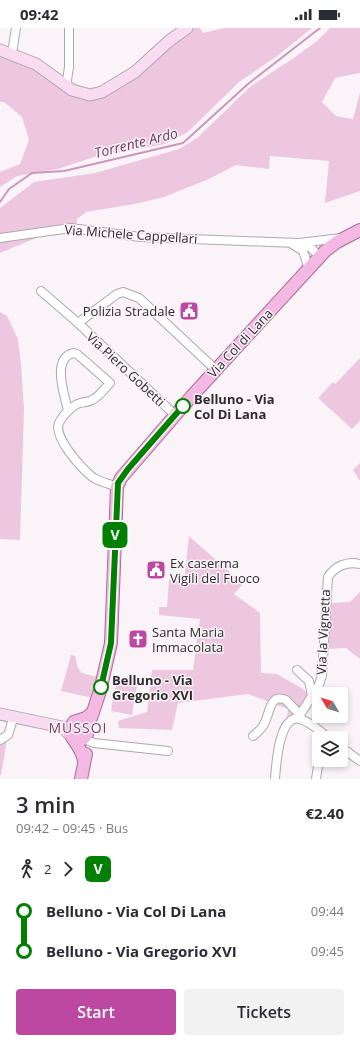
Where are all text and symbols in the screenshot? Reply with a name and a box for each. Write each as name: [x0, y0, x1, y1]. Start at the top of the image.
text: 09:42: [20, 4, 59, 24]
water label: Torrente Ardo: [92, 123, 180, 162]
street label: Via Michele Cappellari: [64, 220, 198, 248]
public building icon: Polizia Stradale: [178, 300, 200, 322]
place label: Polizia Stradale: [83, 302, 175, 320]
street label: Via Col di Lana: [203, 305, 277, 381]
street label: Via Piero Gobetti: [83, 328, 169, 410]
place label: Belluno - Via Col Di Lana: [194, 390, 275, 423]
marker: Belluno - Via Col Di Lana: [175, 398, 191, 414]
line badge: V: [102, 522, 128, 548]
text: V: [110, 525, 120, 544]
place label: Ex caserma Vigili del Fuoco: [170, 554, 260, 587]
public building icon: Ex caserma Vigili del Fuoco: [145, 559, 167, 581]
street label: Via la Vignetta: [312, 589, 334, 675]
place label: Santa Maria Immacolata: [152, 623, 224, 656]
church icon: Santa Maria Immacolata: [127, 628, 149, 650]
place label: Belluno - Via Gregorio XVI: [112, 671, 193, 704]
marker: Belluno - Via Gregorio XVI: [93, 679, 109, 695]
north arrow: [312, 687, 348, 723]
map controls: [312, 687, 348, 767]
district label: MUSSOI: [49, 718, 107, 737]
button: layers: [312, 731, 348, 767]
text: 3 min: [16, 789, 75, 819]
text: €2.40: [305, 803, 344, 823]
text: 09:42 – 09:45 · Bus: [16, 819, 128, 837]
icon: walk: [16, 858, 38, 880]
icon: forward: [57, 858, 79, 880]
text: V: [93, 859, 103, 878]
text: 2: [44, 860, 51, 878]
text: Belluno - Via Col Di Lana: [46, 901, 226, 921]
text: 09:44: [311, 902, 344, 920]
text: Belluno - Via Gregorio XVI: [46, 941, 237, 961]
text: 09:45: [311, 942, 344, 960]
button: Start: [16, 989, 176, 1035]
button: Tickets: [184, 989, 344, 1035]

